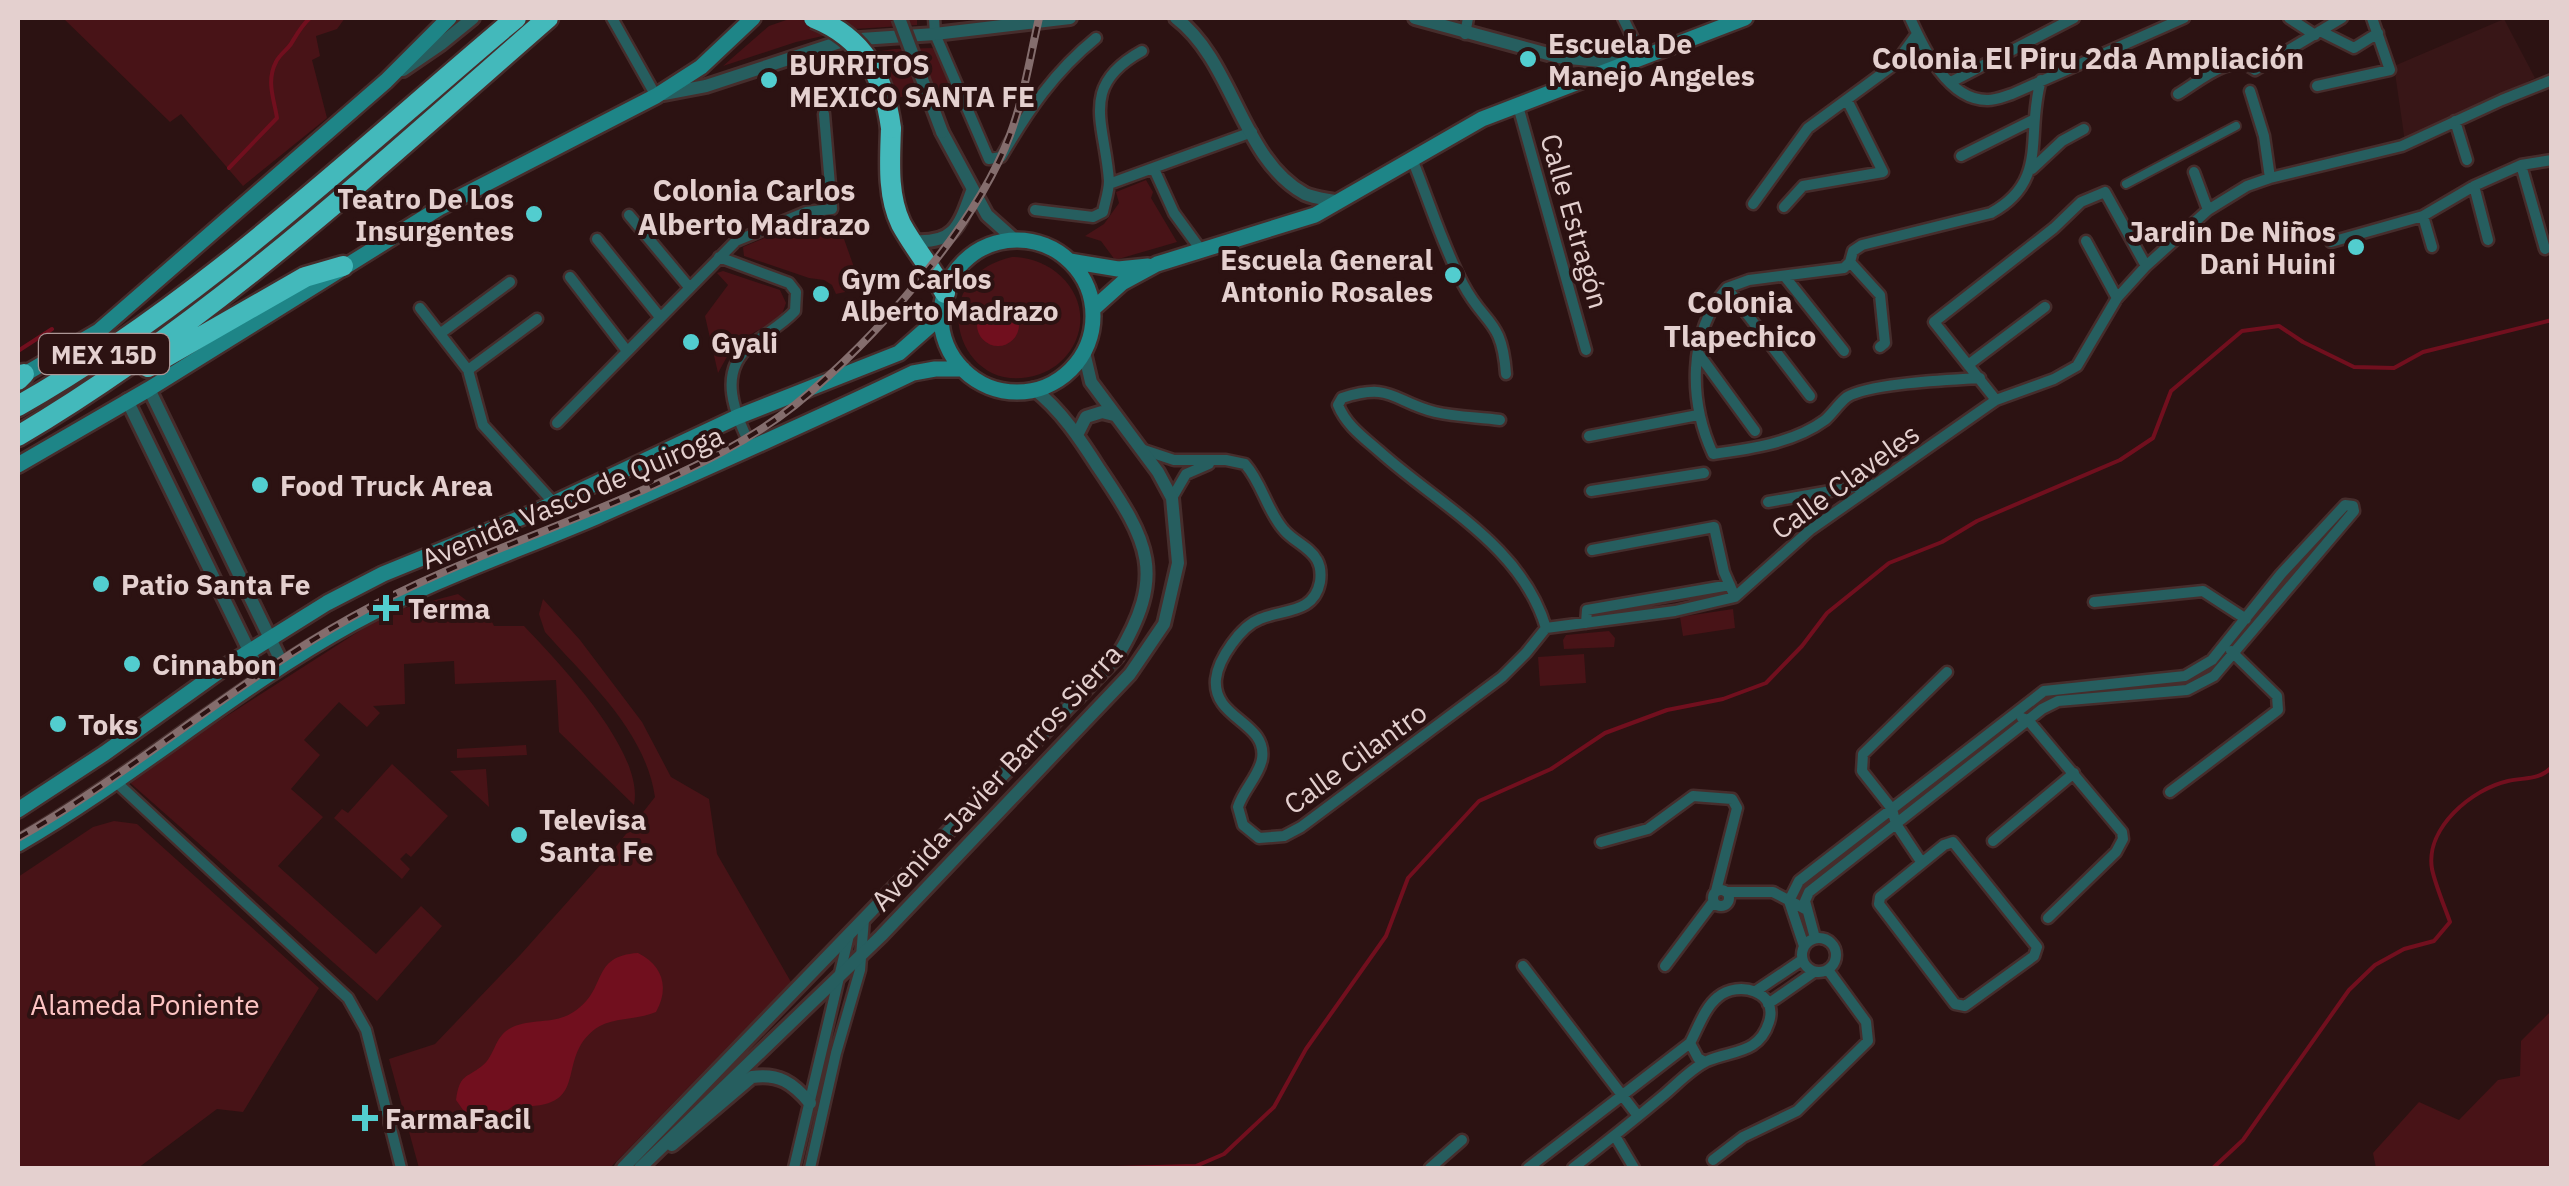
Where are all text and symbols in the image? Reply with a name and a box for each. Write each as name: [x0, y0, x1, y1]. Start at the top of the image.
place label: Escuela De Manejo Angeles: [1548, 25, 1755, 94]
district label: Colonia El Piru 2da Ampliación: [1872, 38, 2304, 77]
place label: BURRITOS MEXICO SANTA FE: [789, 46, 1035, 115]
marker: Escuela De Manejo Angeles: [1517, 48, 1539, 70]
marker: BURRITOS MEXICO SANTA FE: [758, 69, 780, 91]
street label: Calle Estragón: [1532, 129, 1618, 313]
district label: Colonia Carlos Alberto Madrazo: [637, 170, 871, 243]
place label: Teatro De Los Insurgentes: [337, 180, 514, 249]
marker: Teatro De Los Insurgentes: [523, 203, 545, 225]
place label: Jardin De Niños Dani Huini: [2128, 213, 2336, 282]
marker: Jardin De Niños Dani Huini: [2345, 236, 2367, 258]
place label: Escuela General Antonio Rosales: [1220, 241, 1433, 310]
place label: Gym Carlos Alberto Madrazo: [841, 260, 1059, 329]
marker: Escuela General Antonio Rosales: [1442, 264, 1464, 286]
district label: Colonia Tlapechico: [1663, 282, 1817, 355]
marker: Gym Carlos Alberto Madrazo: [810, 283, 832, 305]
place label: Gyali: [711, 324, 778, 361]
marker: Gyali: [680, 331, 702, 353]
road number: MEX 15D: [39, 334, 169, 374]
street label: Calle Claveles: [1763, 415, 1927, 547]
street label: Avenida Vasco de Quiroga: [415, 417, 729, 577]
place label: Food Truck Area: [280, 467, 493, 504]
marker: Food Truck Area: [249, 474, 271, 496]
place label: Patio Santa Fe: [121, 566, 310, 603]
marker: Patio Santa Fe: [90, 573, 112, 595]
place label: Terma: [408, 590, 491, 627]
marker: Terma: [373, 595, 399, 621]
street label: Avenida Javier Barros Sierra: [862, 635, 1130, 919]
place label: Cinnabon: [152, 646, 277, 683]
marker: Cinnabon: [121, 653, 143, 675]
street label: Calle Cilantro: [1276, 694, 1434, 822]
place label: Toks: [78, 706, 138, 743]
marker: Toks: [47, 713, 69, 735]
place label: Televisa Santa Fe: [539, 801, 654, 870]
marker: Televisa Santa Fe: [508, 824, 530, 846]
park label: Alameda Poniente: [30, 986, 260, 1023]
place label: FarmaFacil: [385, 1100, 531, 1137]
marker: FarmaFacil: [354, 1107, 376, 1129]

